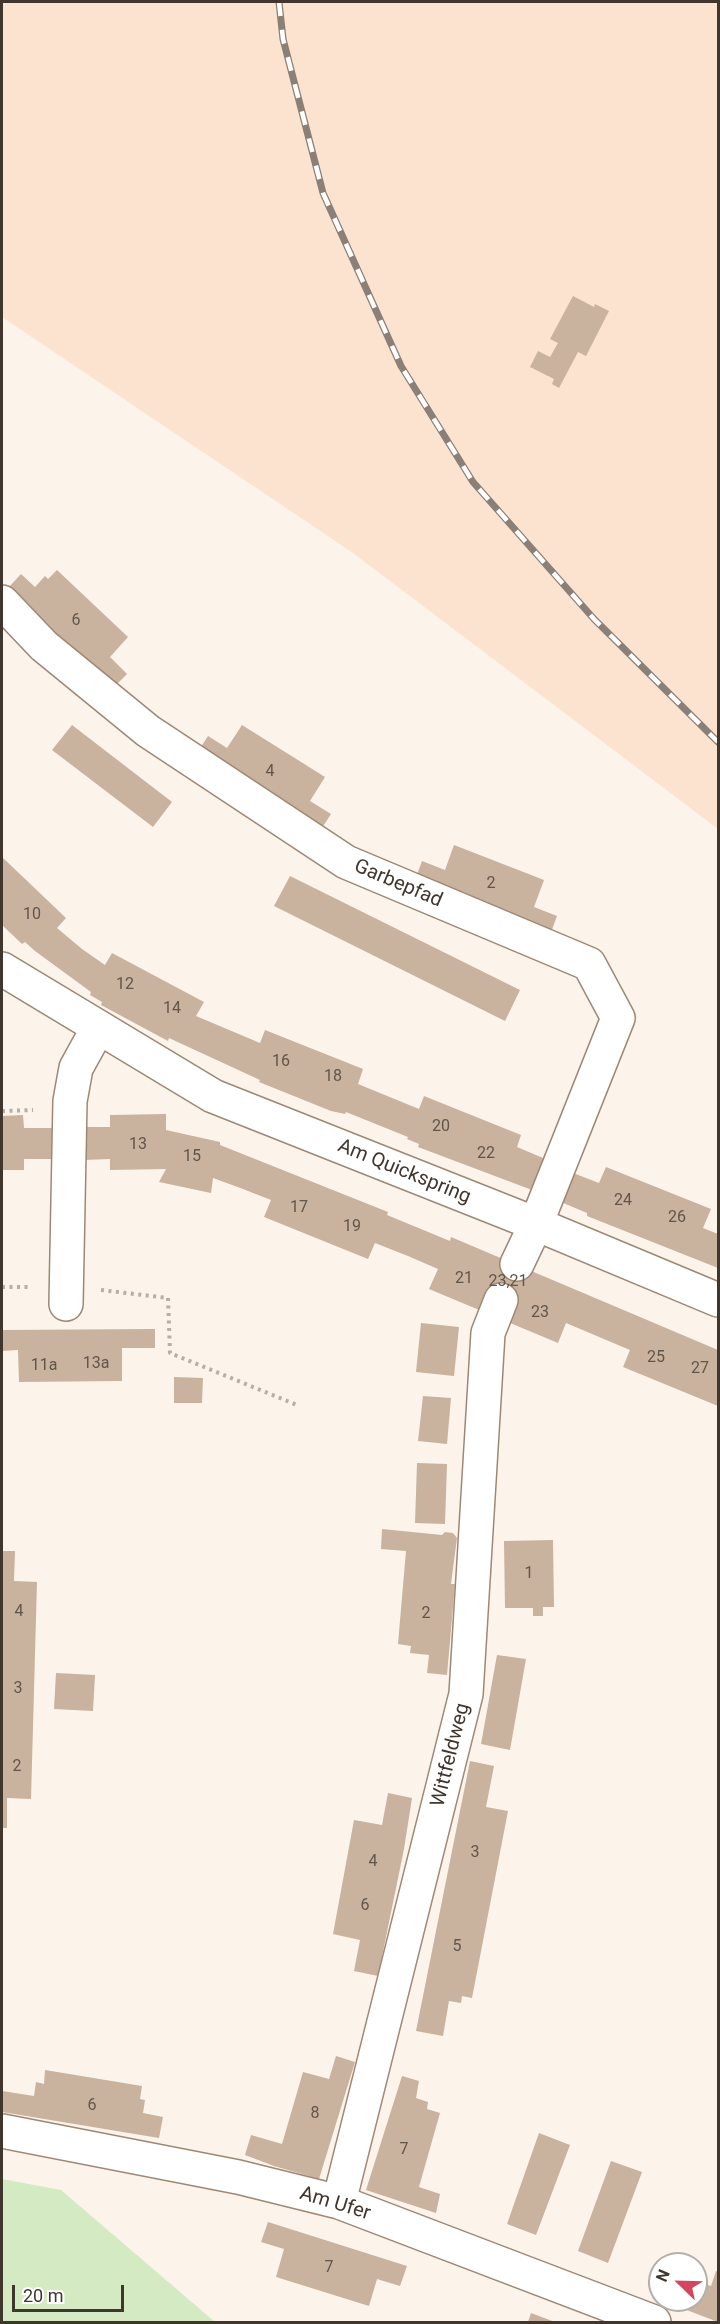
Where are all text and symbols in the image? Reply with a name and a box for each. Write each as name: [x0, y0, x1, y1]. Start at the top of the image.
house number: 6: [72, 611, 80, 631]
house number: 4: [266, 762, 274, 782]
street label: Garbepfad: [350, 855, 446, 913]
house number: 2: [487, 874, 495, 894]
house number: 10: [23, 905, 41, 925]
house number: 12: [116, 975, 134, 995]
house number: 14: [163, 999, 181, 1019]
house number: 16: [272, 1052, 290, 1072]
house number: 18: [324, 1067, 342, 1087]
house number: 20: [432, 1117, 450, 1137]
street label: Am Quickspring: [334, 1134, 474, 1210]
house number: 13: [129, 1135, 147, 1155]
house number: 22: [477, 1144, 495, 1164]
house number: 15: [183, 1147, 201, 1167]
house number: 24: [614, 1191, 632, 1211]
house number: 17: [290, 1198, 308, 1218]
house number: 26: [668, 1208, 686, 1228]
house number: 19: [343, 1217, 361, 1237]
house number: 21: [455, 1269, 473, 1289]
house number: 23,21: [488, 1272, 528, 1292]
house number: 23: [531, 1303, 549, 1323]
house number: 25: [647, 1348, 665, 1368]
house number: 13a: [83, 1354, 109, 1374]
house number: 11a: [31, 1356, 57, 1376]
house number: 27: [691, 1359, 709, 1379]
house number: 1: [525, 1564, 533, 1584]
house number: 4: [15, 1602, 23, 1622]
house number: 2: [422, 1604, 430, 1624]
house number: 3: [14, 1679, 22, 1699]
street label: Wittfeldweg: [427, 1701, 475, 1809]
house number: 2: [13, 1757, 21, 1777]
house number: 3: [471, 1843, 479, 1863]
house number: 4: [369, 1852, 377, 1872]
house number: 6: [361, 1896, 369, 1916]
house number: 5: [453, 1937, 461, 1957]
house number: 6: [88, 2096, 96, 2116]
house number: 8: [311, 2104, 319, 2124]
house number: 7: [400, 2140, 408, 2160]
street label: Am Ufer: [297, 2182, 373, 2226]
north arrow: [648, 2252, 708, 2312]
house number: 7: [325, 2258, 333, 2278]
text: N: [652, 2267, 674, 2284]
scale bar: [15, 2273, 128, 2311]
text: 20 m: [23, 2285, 63, 2306]

